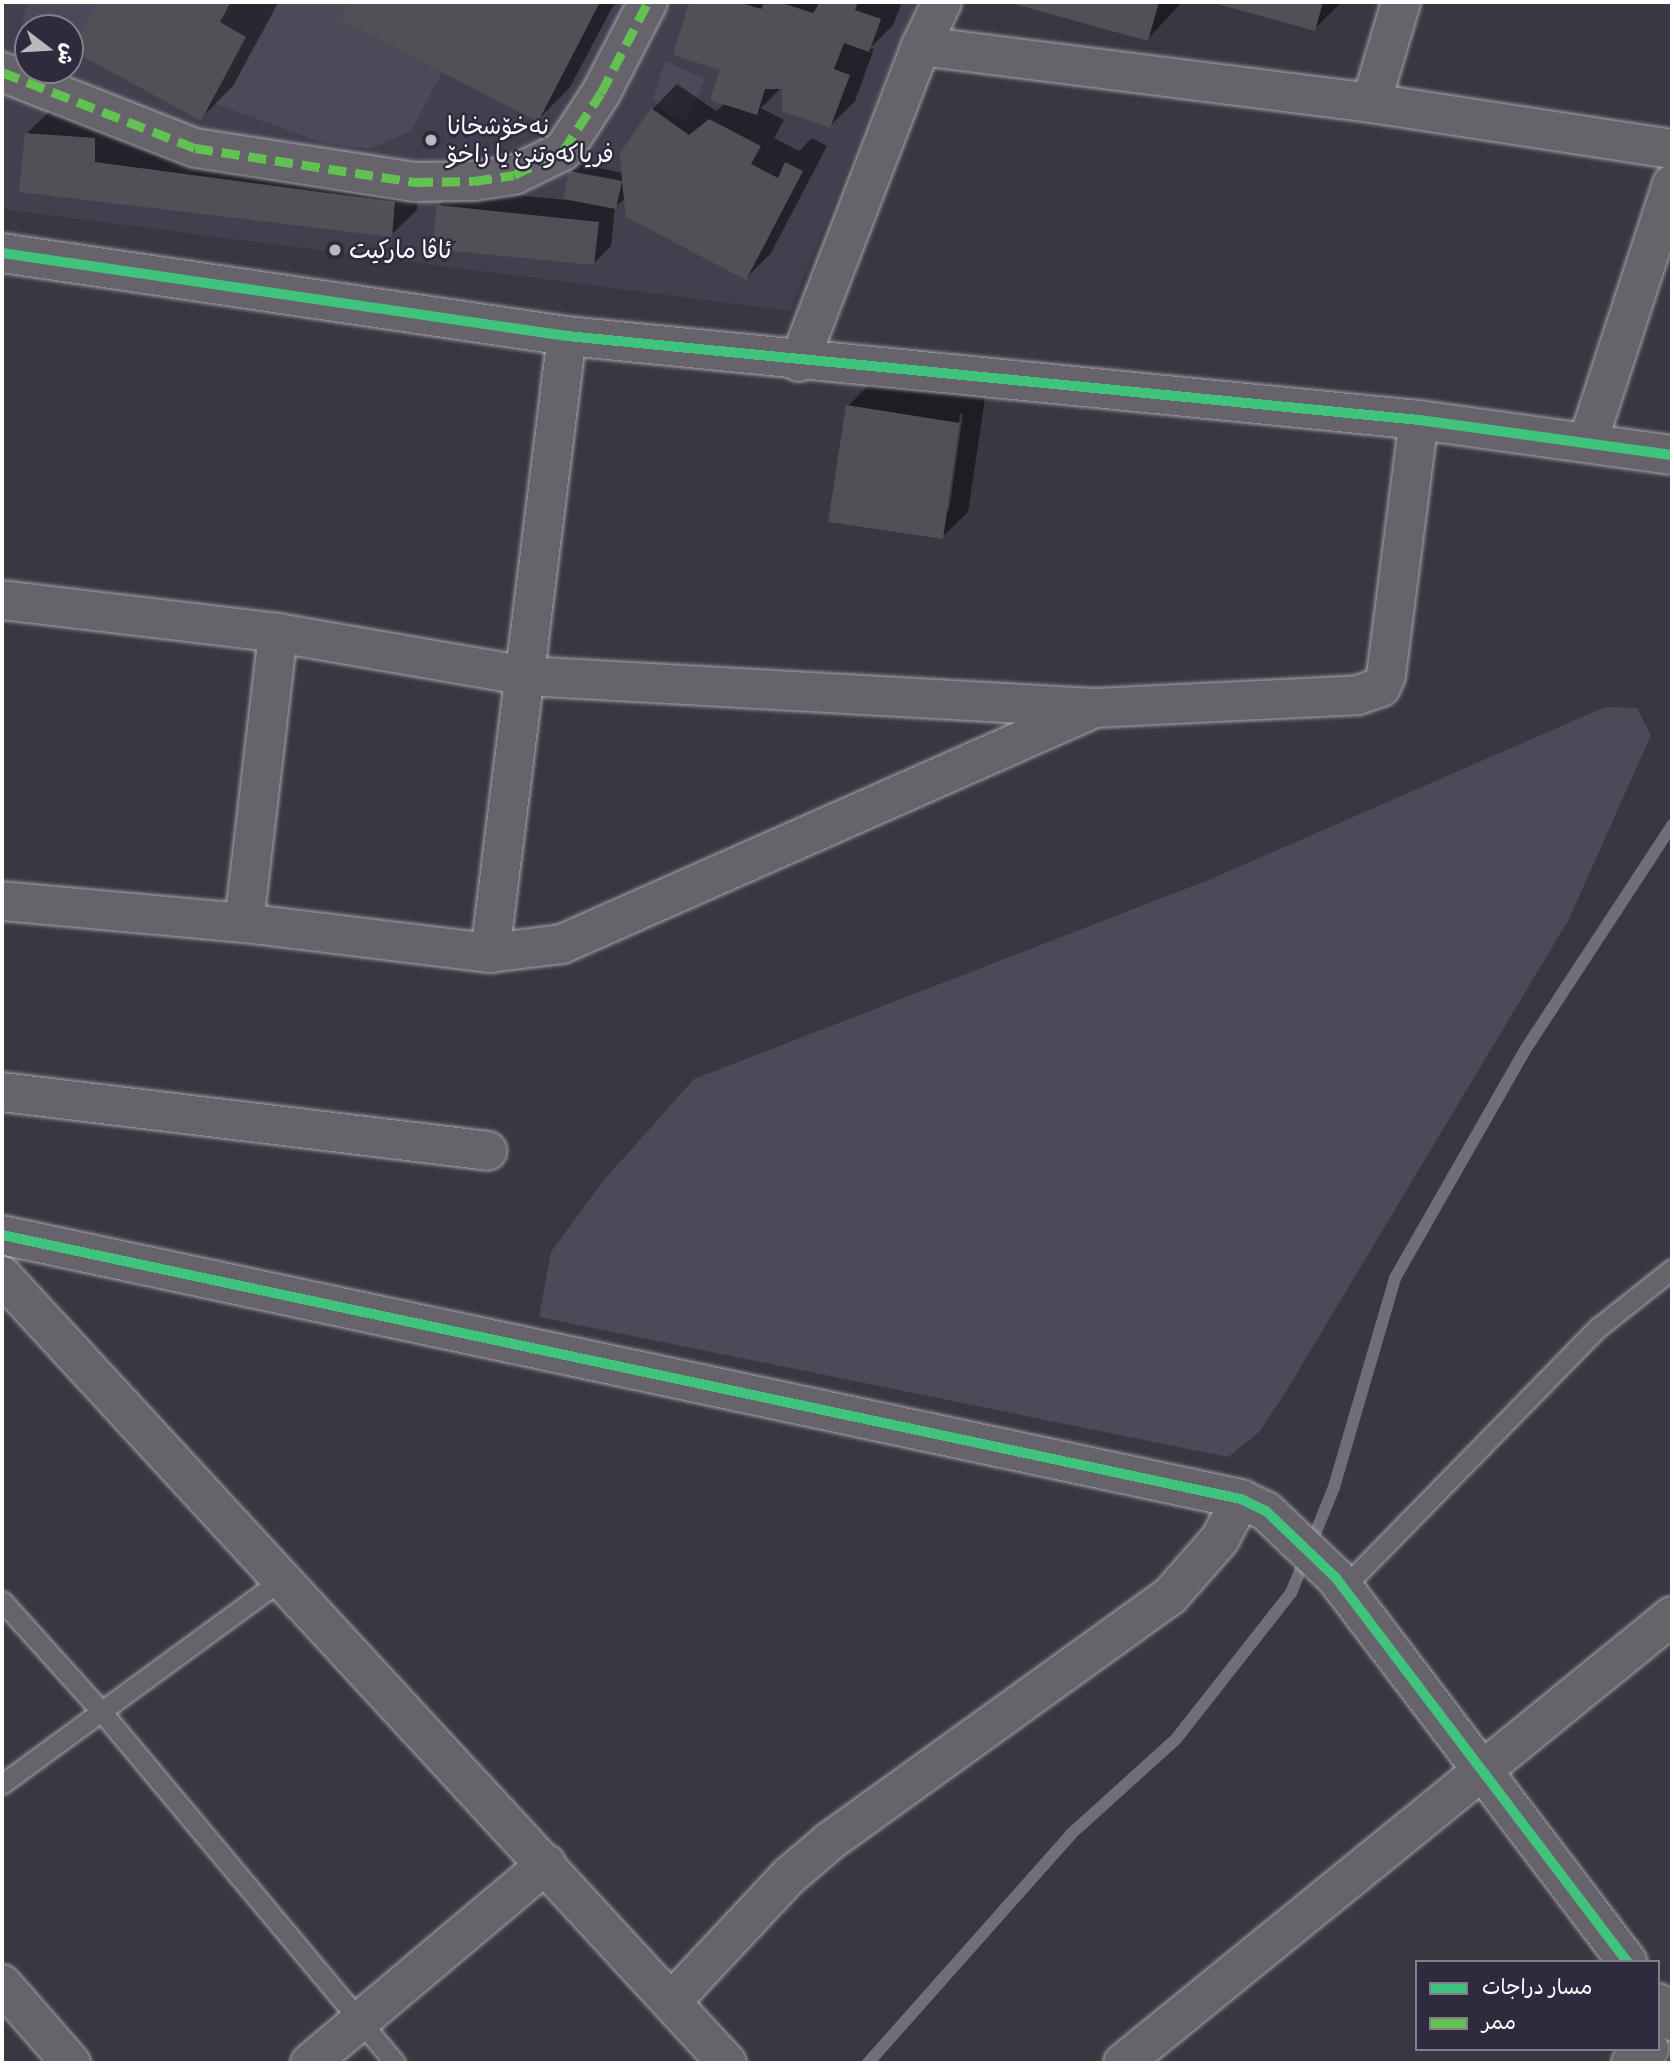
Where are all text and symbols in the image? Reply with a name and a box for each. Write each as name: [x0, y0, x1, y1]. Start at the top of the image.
north arrow: [14, 14, 84, 84]
text: ش: [53, 41, 82, 68]
place label: نه‌خۆشخانا فرياكه‌وتنێ يا زاخۆ: [447, 112, 614, 168]
marker: نه‌خۆشخانا فرياكه‌وتنێ يا زاخۆ: [421, 130, 441, 150]
place label: ئاڤا ماركيت: [349, 236, 452, 264]
marker: ئاڤا ماركيت: [327, 242, 343, 258]
legend: [1415, 1960, 1660, 2051]
text: مسار دراجات: [1482, 1973, 1592, 2000]
text: ممر: [1482, 2008, 1516, 2035]

